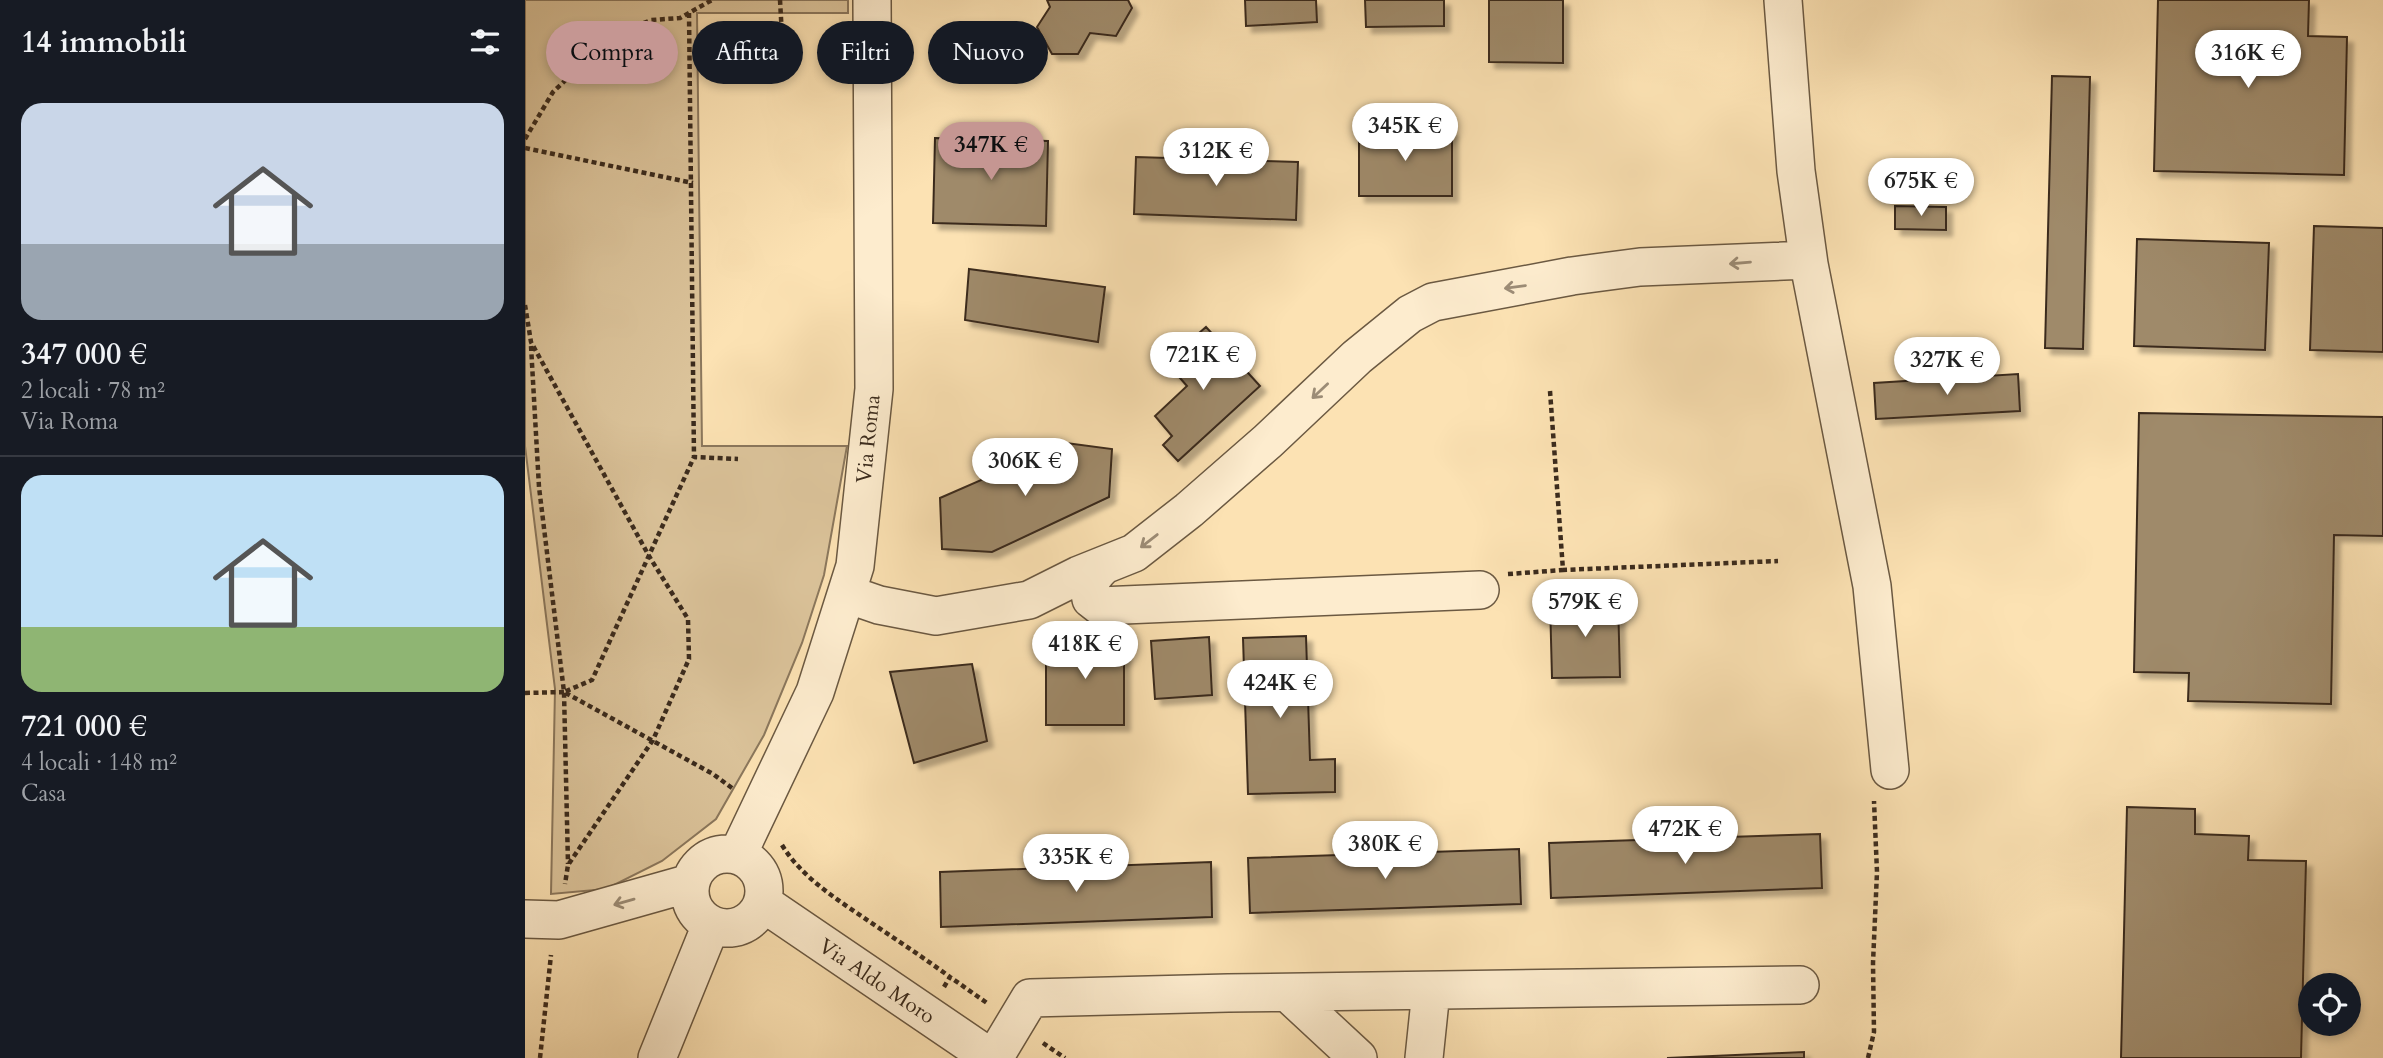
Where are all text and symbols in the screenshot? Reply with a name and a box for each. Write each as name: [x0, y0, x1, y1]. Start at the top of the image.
chip: Compra: [546, 21, 678, 84]
chip: Affitta: [692, 21, 803, 84]
chip: Filtri: [817, 21, 914, 84]
chip: Nuovo: [928, 21, 1048, 84]
text: 14 immobili: [21, 22, 187, 63]
icon: filters: [466, 23, 504, 61]
pin: 316K €: [2191, 31, 2305, 90]
text: 316K €: [2211, 37, 2285, 68]
pin: 345K €: [1348, 104, 1462, 163]
text: 345K €: [1368, 110, 1442, 141]
pin: 347K €: [934, 122, 1048, 182]
pin: 312K €: [1159, 128, 1273, 188]
text: 347K €: [954, 129, 1028, 160]
text: 312K €: [1179, 135, 1253, 166]
icon: home: [200, 148, 326, 274]
pin: 675K €: [1864, 158, 1978, 218]
text: 675K €: [1884, 165, 1958, 196]
one-way arrow: [1730, 257, 1752, 270]
one-way arrow: [1504, 281, 1526, 294]
pin: 721K €: [1146, 332, 1260, 392]
text: 347 000 €: [21, 334, 147, 375]
pin: 327K €: [1890, 338, 2004, 397]
text: 721K €: [1166, 339, 1240, 370]
text: 327K €: [1910, 344, 1984, 375]
text: 2 locali · 78 m²: [21, 375, 165, 406]
one-way arrow: [1312, 383, 1329, 400]
street label: Via Roma: [849, 393, 888, 485]
text: Via Roma: [21, 406, 118, 437]
pin: 306K €: [968, 438, 1082, 498]
text: 306K €: [988, 445, 1062, 476]
icon: home: [200, 520, 326, 646]
one-way arrow: [1141, 534, 1159, 549]
pin: 579K €: [1528, 580, 1642, 639]
text: 579K €: [1548, 586, 1622, 617]
pin: 418K €: [1028, 622, 1142, 681]
text: 418K €: [1048, 628, 1122, 659]
pin: 424K €: [1223, 660, 1337, 720]
text: 424K €: [1243, 667, 1317, 698]
text: 721 000 €: [21, 706, 147, 747]
text: 4 locali · 148 m²: [21, 747, 177, 778]
text: Casa: [21, 778, 66, 809]
pin: 472K €: [1628, 806, 1742, 866]
text: 472K €: [1648, 813, 1722, 844]
pin: 380K €: [1328, 822, 1442, 881]
text: 380K €: [1348, 828, 1422, 859]
pin: 335K €: [1019, 834, 1133, 894]
text: 335K €: [1039, 841, 1113, 872]
one-way arrow: [614, 896, 636, 909]
street label: Via Aldo Moro: [813, 932, 941, 1031]
map controls: [2298, 973, 2361, 1036]
button: locate: [2298, 973, 2361, 1036]

